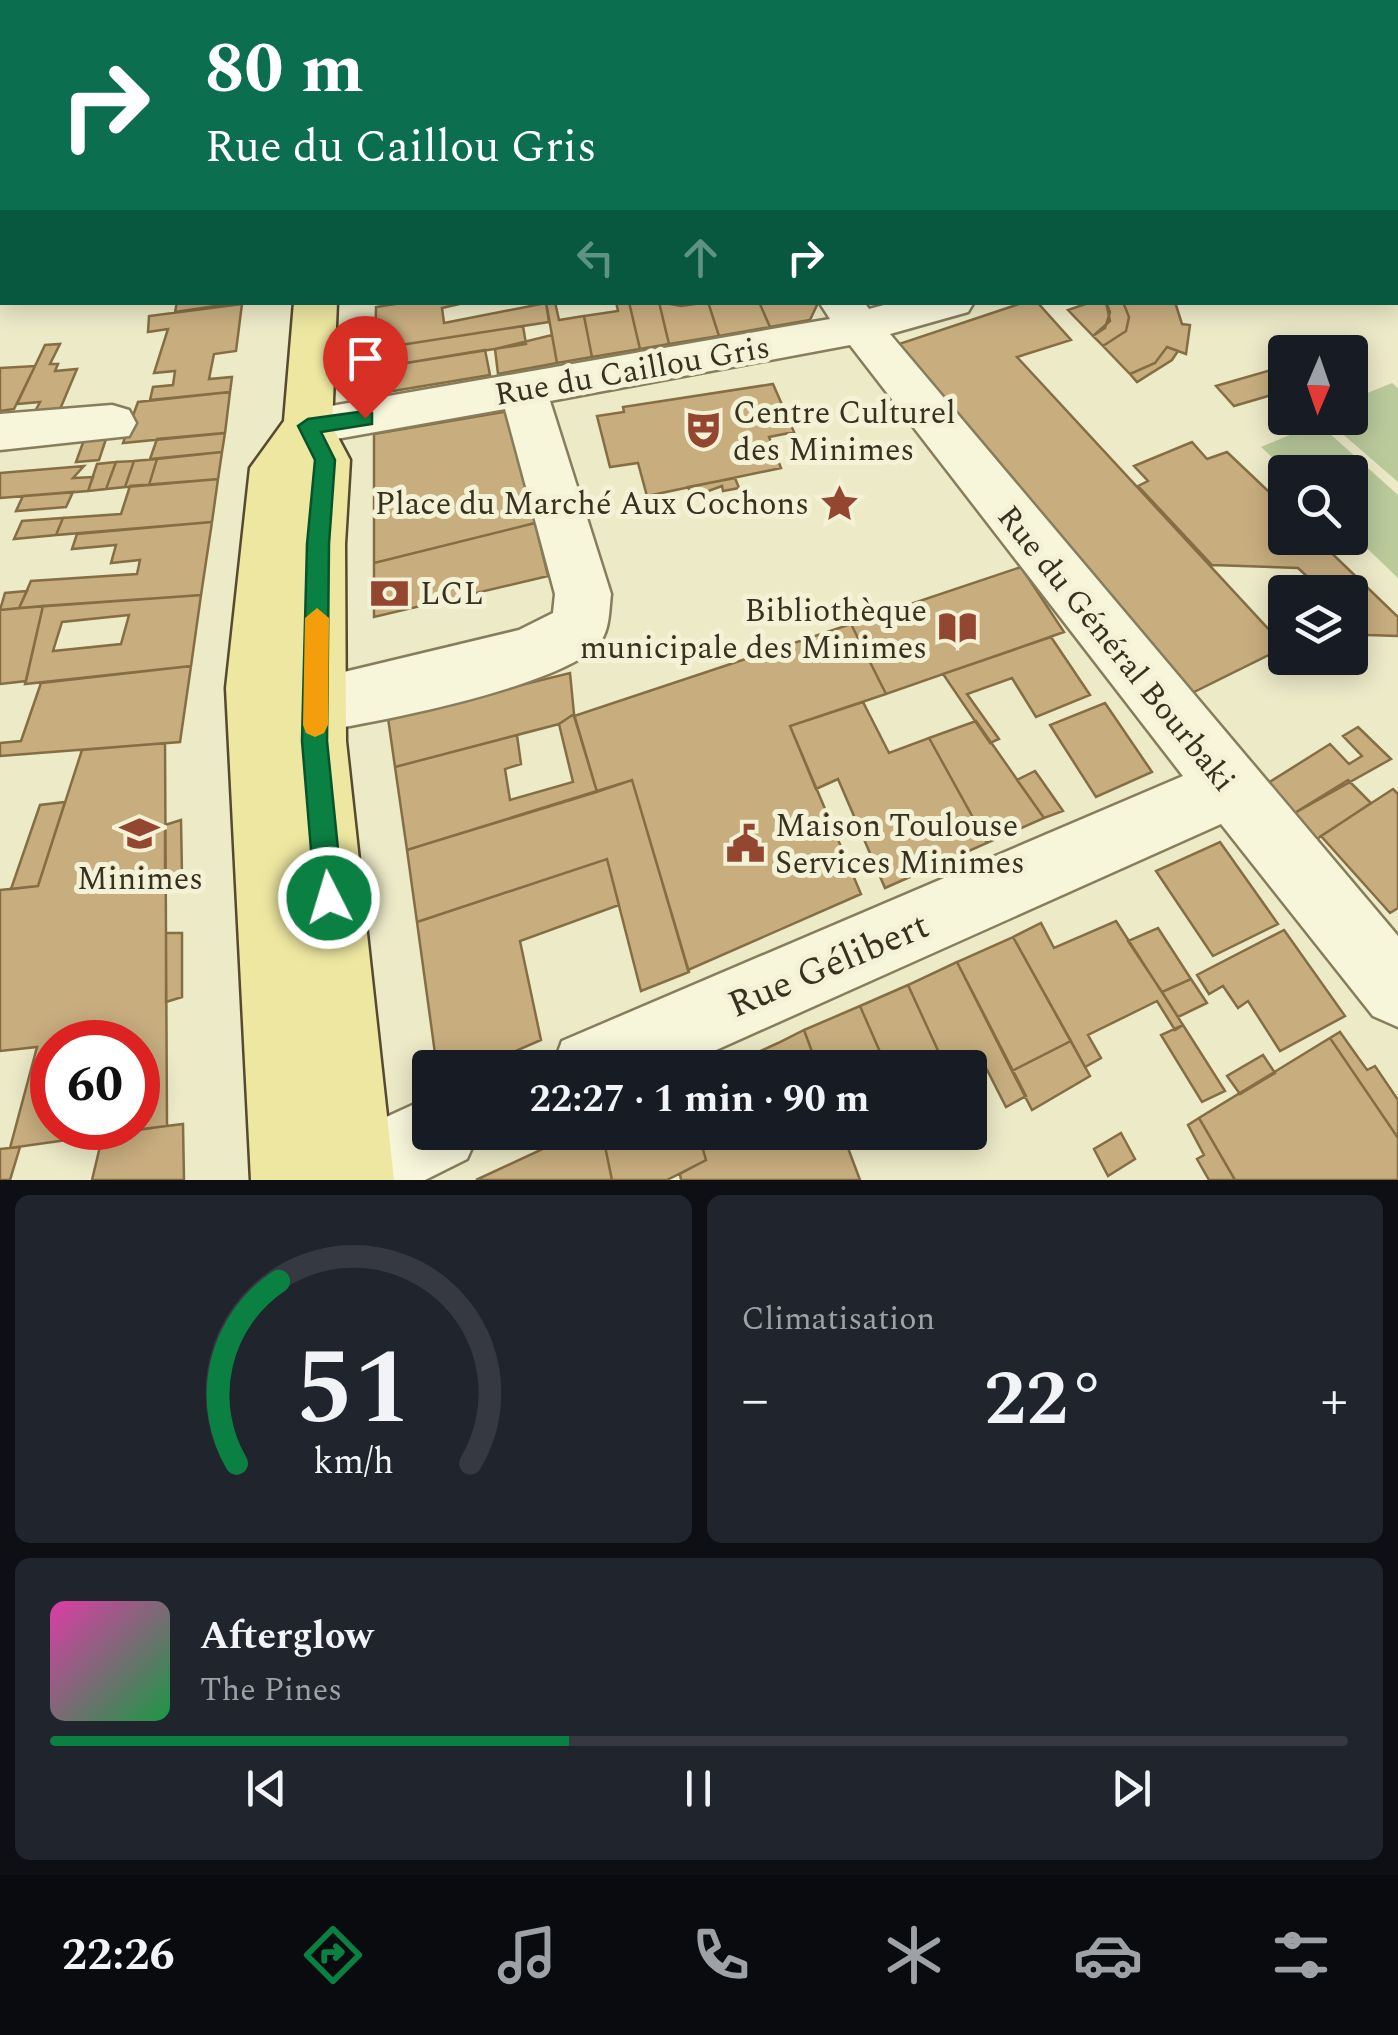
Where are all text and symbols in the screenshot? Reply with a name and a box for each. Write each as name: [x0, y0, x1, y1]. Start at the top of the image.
text: 80 m: [205, 17, 364, 123]
icon: right: [40, 40, 170, 170]
text: Rue du Caillou Gris: [205, 113, 597, 182]
icon: left: [568, 230, 623, 285]
icon: ahead: [673, 230, 728, 285]
icon: right: [778, 230, 833, 285]
pin: [323, 316, 408, 419]
street label: Rue du Caillou Gris: [491, 323, 774, 420]
icon: arrive: [338, 331, 393, 386]
north arrow: [1268, 335, 1368, 435]
map controls: [1268, 335, 1368, 675]
place label: Centre Culturel des Minimes: [733, 389, 956, 475]
theatre icon: Centre Culturel des Minimes: [682, 409, 724, 451]
button: search: [1268, 455, 1368, 555]
place label: Place du Marché Aux Cochons: [375, 480, 809, 529]
place icon: Place du Marché Aux Cochons: [818, 482, 860, 524]
street label: Rue du Général Bourbaki: [985, 495, 1247, 803]
place label: LCL: [420, 570, 484, 619]
bank icon: LCL: [369, 572, 411, 614]
button: layers: [1268, 575, 1368, 675]
place label: Bibliothèque municipale des Minimes: [580, 587, 927, 673]
library icon: Bibliothèque municipale des Minimes: [936, 607, 978, 649]
place label: Maison Toulouse Services Minimes: [775, 802, 1025, 888]
school or university icon: Minimes: [119, 812, 161, 854]
public building icon: Maison Toulouse Services Minimes: [724, 822, 766, 864]
position arrow: [277, 846, 381, 950]
place label: Minimes: [77, 855, 203, 904]
street label: Rue Gélibert: [719, 897, 938, 1034]
speed limit sign: 60: [30, 1020, 160, 1150]
text: 22:27 · 1 min · 90 m: [530, 1071, 869, 1129]
text: Climatisation: [742, 1295, 935, 1344]
text: 51: [295, 1311, 412, 1469]
text: 22°: [984, 1344, 1106, 1458]
text: −: [742, 1359, 769, 1442]
text: +: [1320, 1359, 1348, 1442]
text: km/h: [313, 1435, 393, 1490]
text: Afterglow: [200, 1608, 373, 1666]
text: The Pines: [200, 1666, 342, 1715]
icon: previous: [239, 1761, 294, 1816]
icon: pause: [671, 1761, 726, 1816]
icon: next: [1104, 1761, 1159, 1816]
icon: directions: [298, 1920, 368, 1990]
icon: music: [492, 1920, 562, 1990]
icon: phone: [686, 1920, 756, 1990]
icon: climate: [879, 1920, 949, 1990]
icon: car: [1073, 1920, 1143, 1990]
icon: filters: [1266, 1920, 1336, 1990]
text: 22:26: [62, 1921, 175, 1990]

